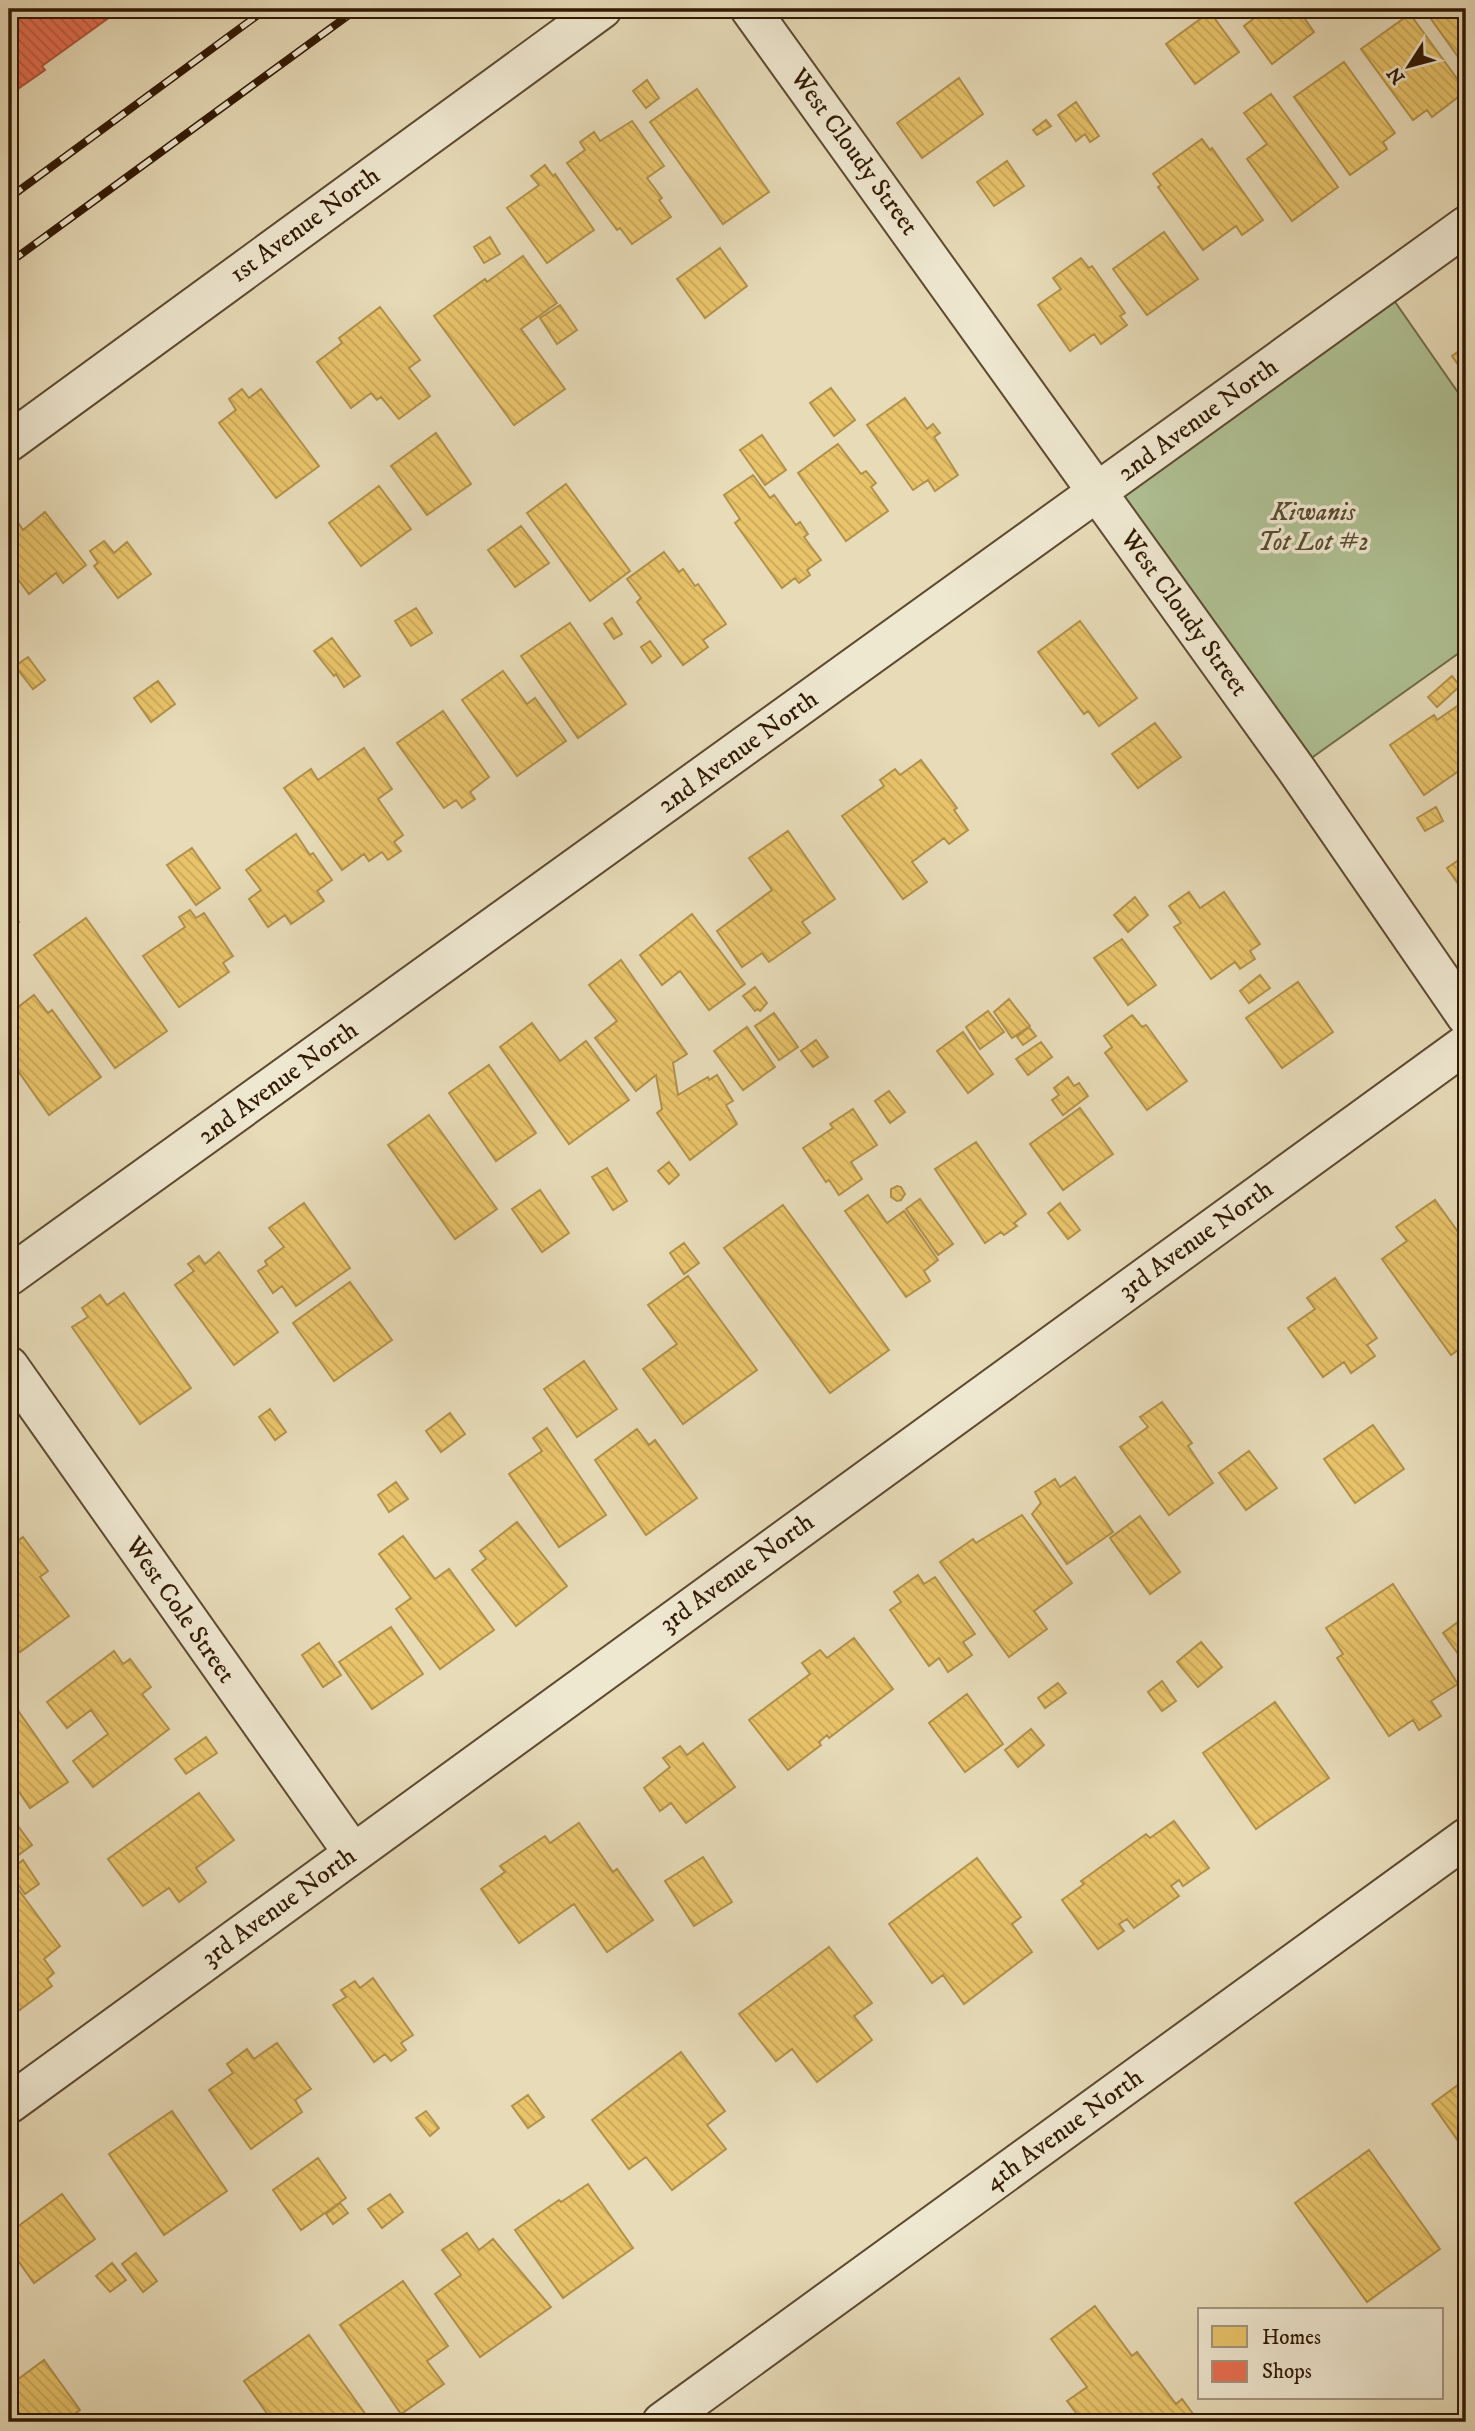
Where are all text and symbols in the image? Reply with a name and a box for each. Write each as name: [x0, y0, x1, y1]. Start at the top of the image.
north arrow: [1374, 32, 1444, 102]
street label: West Cloudy Street: [782, 61, 926, 242]
text: N: [1382, 62, 1410, 88]
street label: 1st Avenue North: [223, 159, 387, 291]
street label: 2nd Avenue North: [1111, 350, 1285, 489]
park label: Kiwanis Tot Lot #2: [1258, 496, 1368, 559]
street label: West Cloudy Street: [1112, 522, 1256, 703]
street label: 2nd Avenue North: [651, 682, 825, 821]
street label: 2nd Avenue North: [191, 1013, 365, 1152]
street label: 3rd Avenue North: [1112, 1173, 1280, 1307]
street label: 3rd Avenue North: [653, 1506, 821, 1640]
street label: West Cole Street: [117, 1530, 243, 1690]
street label: 3rd Avenue North: [195, 1840, 363, 1974]
street label: 4th Avenue North: [978, 2061, 1150, 2199]
legend: [1198, 2308, 1444, 2400]
text: Homes: [1262, 2325, 1321, 2351]
text: Shops: [1262, 2359, 1312, 2385]

